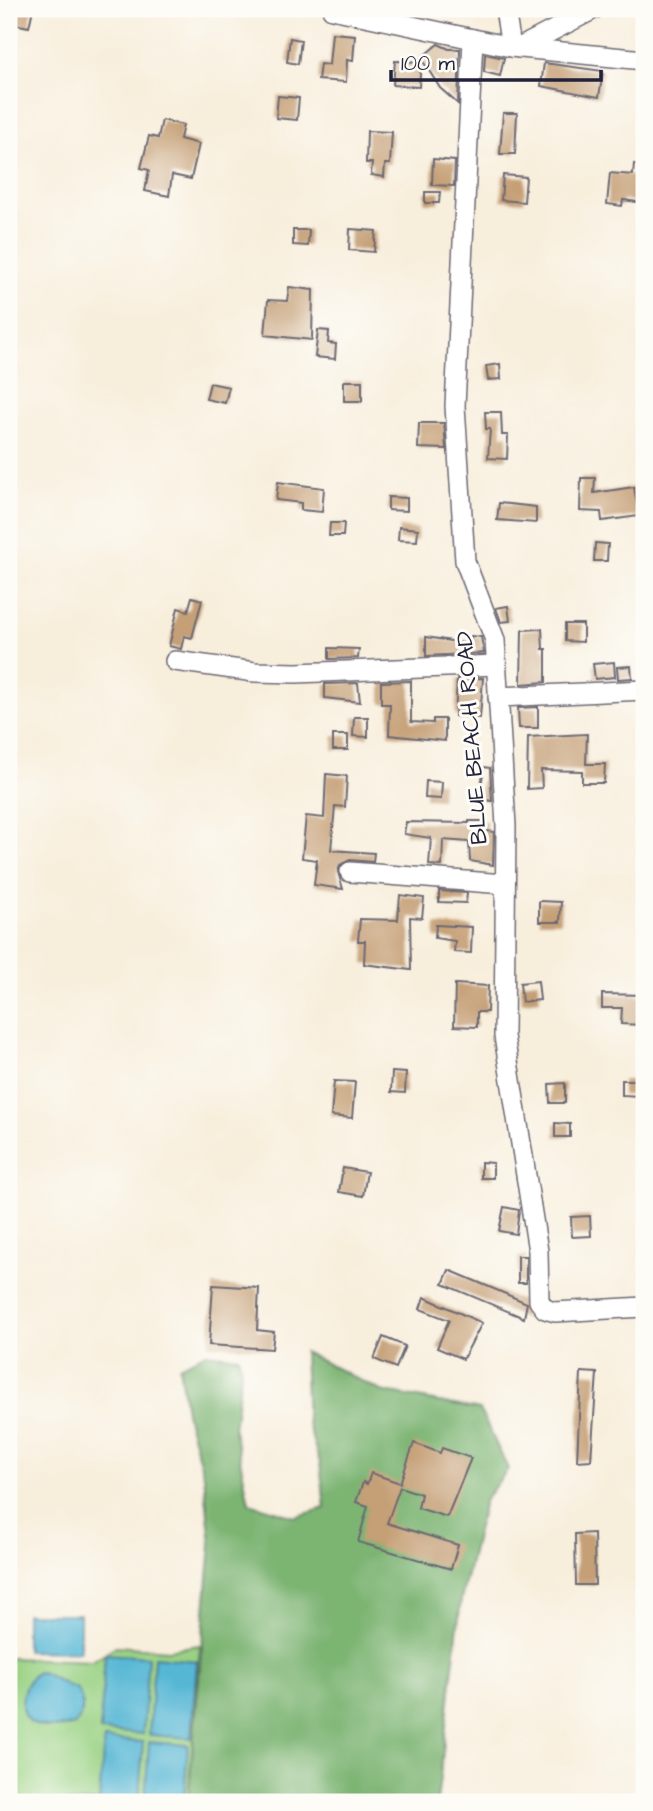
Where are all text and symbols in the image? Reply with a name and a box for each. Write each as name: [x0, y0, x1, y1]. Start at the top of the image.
scale bar: [391, 38, 600, 82]
text: 100 m: [401, 49, 456, 78]
street label: BLUE BEACH ROAD: [449, 630, 495, 846]

